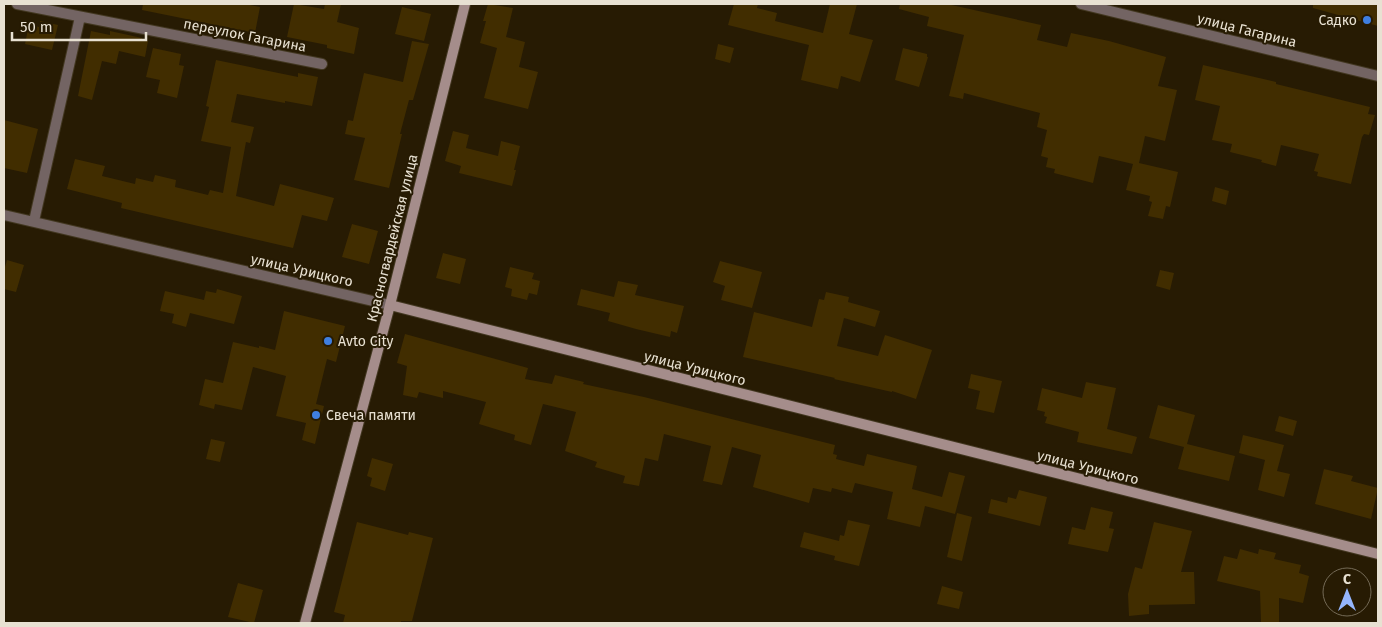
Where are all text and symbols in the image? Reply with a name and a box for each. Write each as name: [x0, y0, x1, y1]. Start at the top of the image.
scale bar: [12, 10, 146, 42]
street label: улица Гагарина: [1195, 10, 1298, 51]
place label: Садко: [1319, 12, 1357, 29]
marker: Садко: [1361, 14, 1373, 26]
street label: переулок Гагарина: [182, 15, 308, 56]
text: 50 m: [20, 18, 53, 36]
street label: Красногвардейская улица: [363, 152, 422, 324]
street label: улица Урицкого: [249, 250, 355, 291]
place label: Avto City: [338, 333, 393, 350]
marker: Avto City: [322, 335, 334, 347]
street label: улица Урицкого: [642, 348, 748, 389]
place label: Свеча памяти: [326, 407, 416, 424]
marker: Свеча памяти: [310, 409, 322, 421]
street label: улица Урицкого: [1035, 447, 1141, 488]
north arrow: [1322, 567, 1372, 617]
text: С: [1343, 571, 1351, 588]

